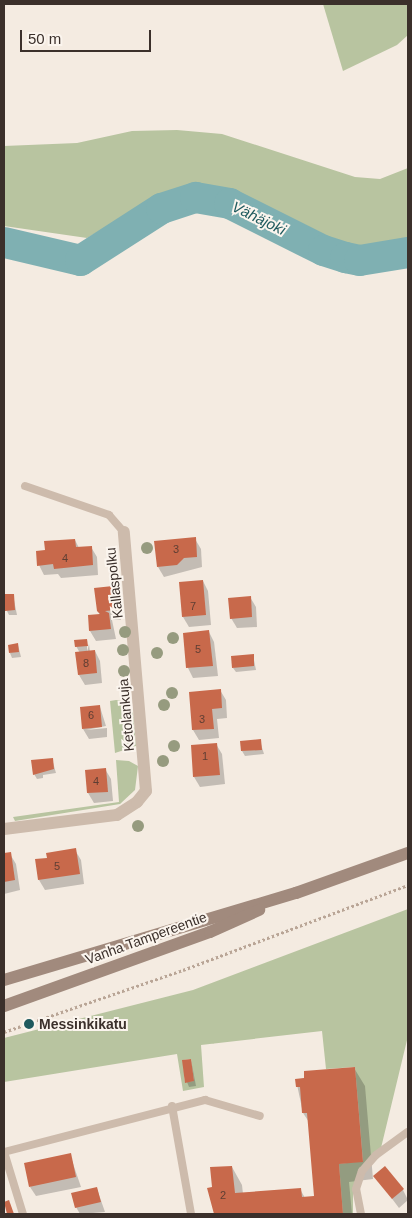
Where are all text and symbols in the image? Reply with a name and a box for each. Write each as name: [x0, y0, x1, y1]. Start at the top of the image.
scale bar: [22, 20, 154, 52]
text: 50 m: [28, 30, 61, 47]
water label: Vähäjoki: [229, 197, 289, 239]
house number: 3: [173, 542, 179, 556]
street label: Kallaspolku: [102, 547, 126, 619]
house number: 4: [62, 551, 68, 565]
house number: 7: [190, 599, 196, 613]
house number: 5: [195, 642, 201, 656]
house number: 8: [83, 656, 89, 670]
street label: Ketolankuja: [114, 678, 138, 752]
house number: 6: [88, 708, 94, 722]
house number: 3: [199, 712, 205, 726]
house number: 1: [202, 749, 208, 763]
house number: 4: [93, 774, 99, 788]
house number: 5: [54, 859, 60, 873]
street label: Vanha Tampereentie: [83, 908, 209, 968]
place label: Messinkikatu: [39, 1016, 127, 1032]
marker: Messinkikatu: [23, 1018, 35, 1030]
house number: 2: [220, 1188, 226, 1202]

